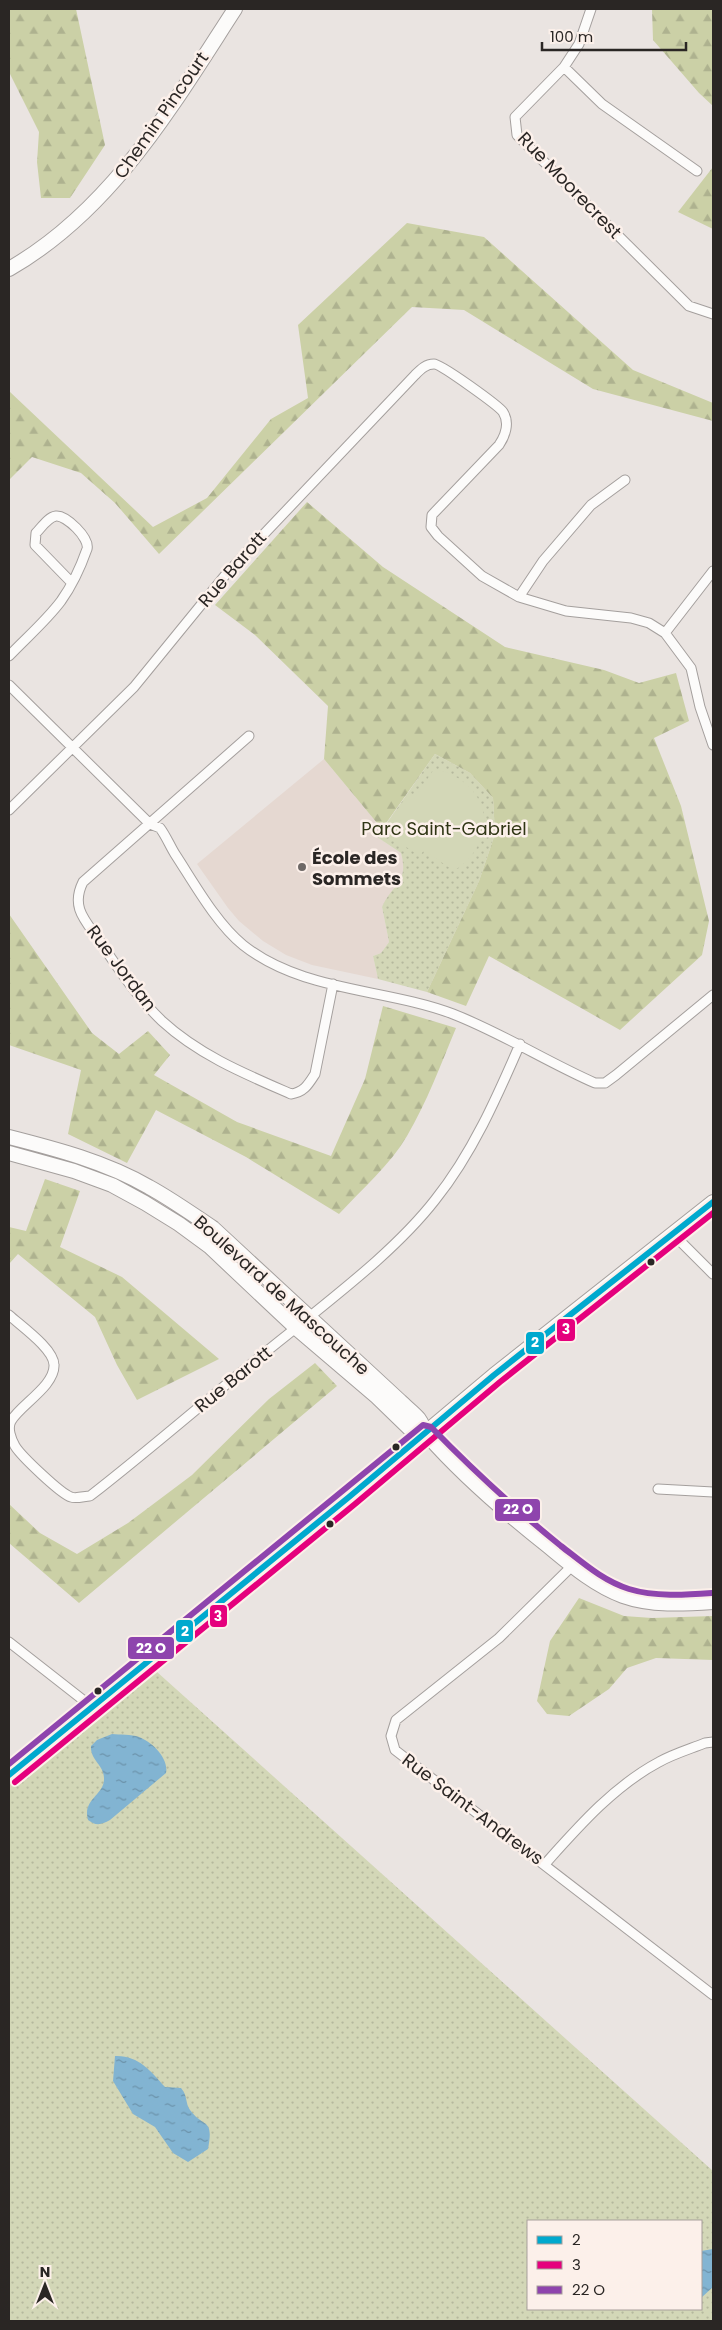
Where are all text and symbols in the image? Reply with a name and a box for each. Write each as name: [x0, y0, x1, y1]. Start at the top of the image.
scale bar: [542, 20, 686, 52]
text: 100 m: [550, 26, 593, 47]
street label: Chemin Pincourt: [108, 47, 214, 183]
street label: Rue Moorecrest: [513, 126, 627, 244]
street label: Rue Barott: [192, 526, 272, 612]
park label: Parc Saint-Gabriel: [361, 816, 527, 841]
place label: École des Sommets: [312, 845, 401, 891]
marker: École des Sommets: [296, 861, 308, 873]
street label: Rue Jordan: [81, 920, 163, 1016]
street label: Boulevard de Mascouche: [189, 1209, 375, 1381]
unlabelled marker: [646, 1257, 656, 1267]
line badge: 3: [556, 1318, 576, 1342]
text: 3: [562, 1319, 570, 1339]
line badge: 2: [525, 1331, 545, 1355]
text: 2: [531, 1332, 539, 1352]
street label: Rue Barott: [189, 1340, 277, 1418]
unlabelled marker: [391, 1442, 401, 1452]
line badge: 22 O: [494, 1498, 541, 1522]
text: 22 O: [503, 1499, 533, 1519]
unlabelled marker: [325, 1519, 335, 1529]
line badge: 3: [209, 1604, 228, 1628]
text: 3: [214, 1606, 222, 1626]
line badge: 2: [175, 1619, 194, 1643]
text: 2: [181, 1621, 189, 1641]
line badge: 22 O: [127, 1636, 175, 1660]
text: 22 O: [136, 1638, 166, 1658]
unlabelled marker: [93, 1686, 103, 1696]
street label: Rue Saint-Andrews: [397, 1747, 549, 1871]
legend: [527, 2220, 702, 2310]
text: 2: [572, 2229, 581, 2250]
text: 3: [572, 2254, 581, 2275]
north arrow: [20, 2260, 70, 2310]
text: N: [40, 2262, 50, 2282]
text: 22 O: [572, 2279, 605, 2300]

